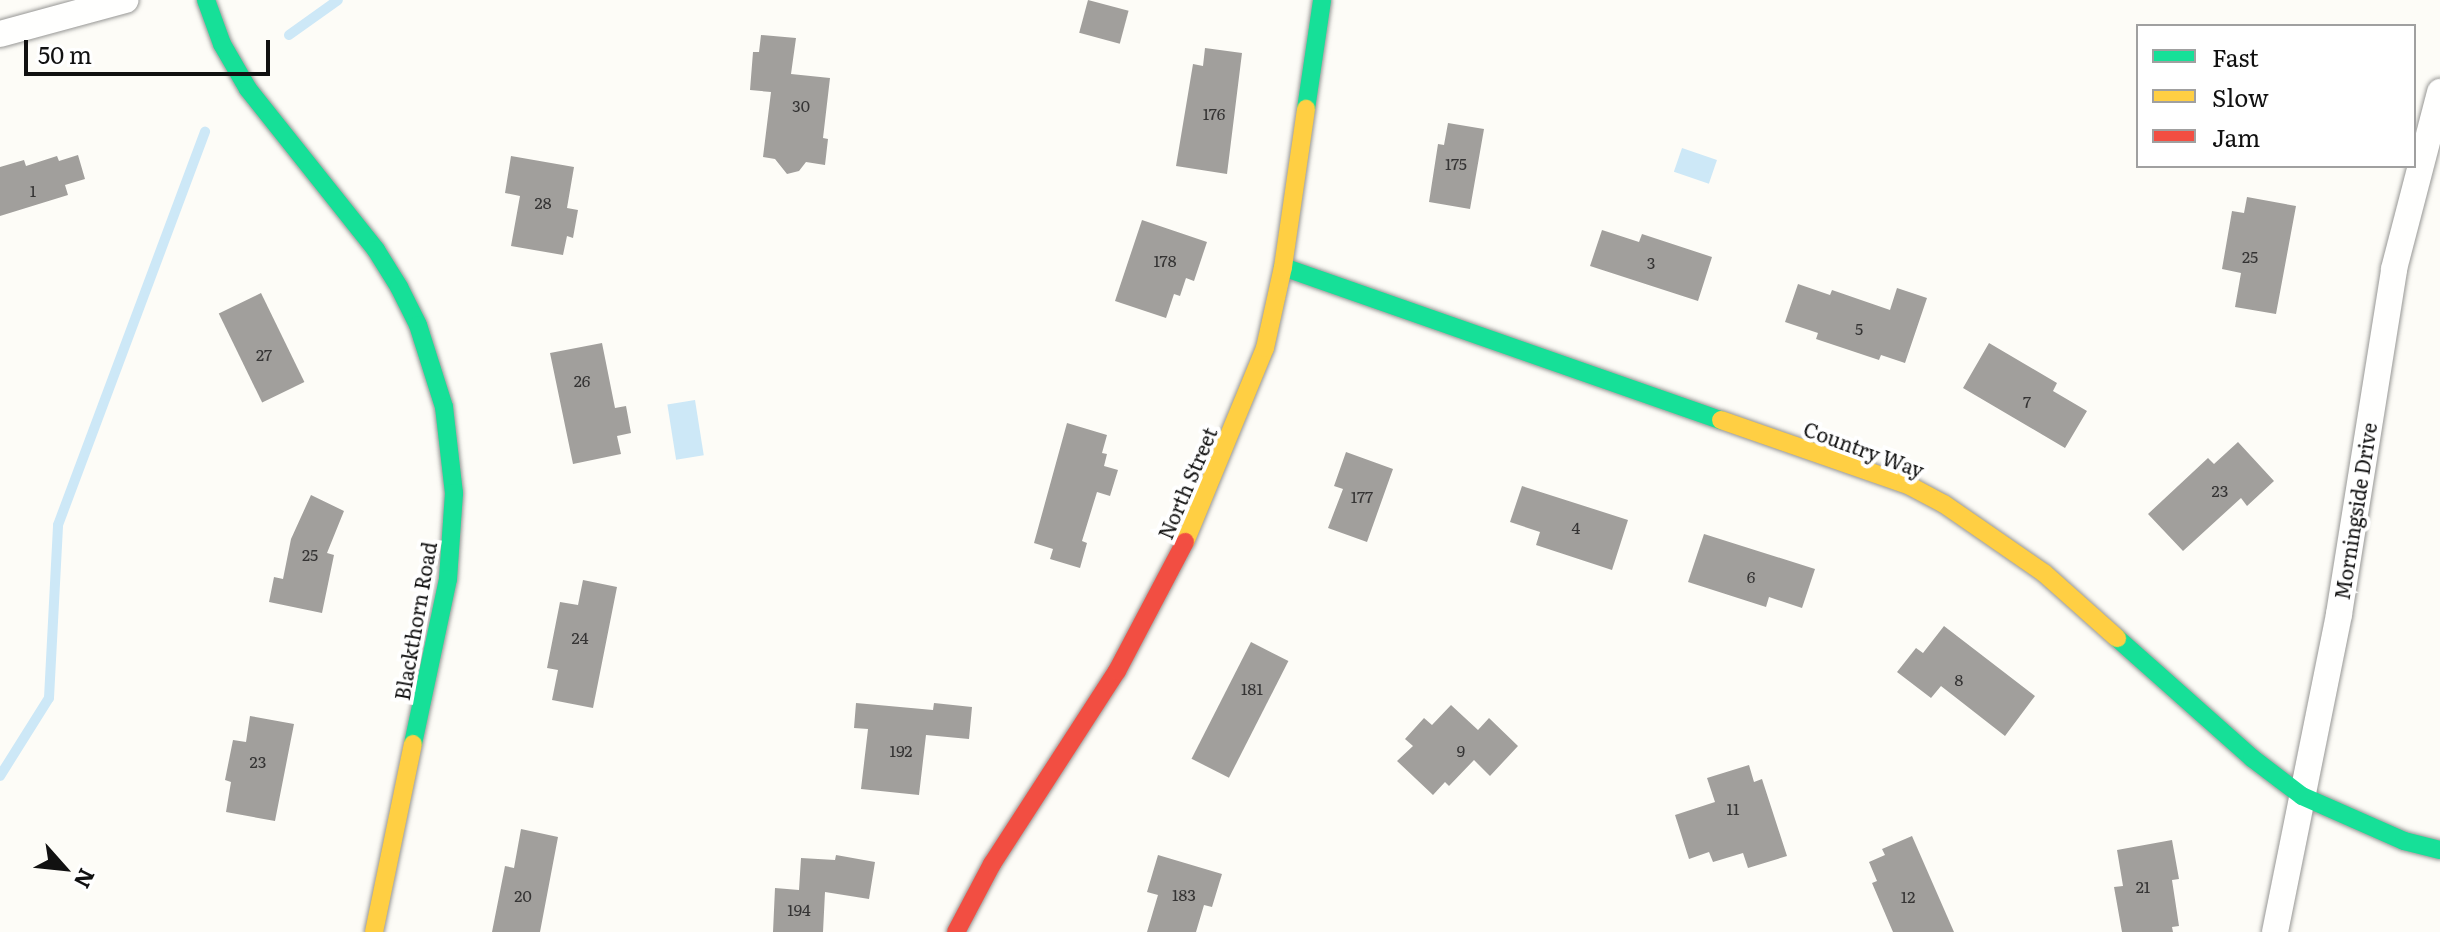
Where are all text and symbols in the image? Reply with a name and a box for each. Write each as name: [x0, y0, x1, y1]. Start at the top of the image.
scale bar: [28, 24, 274, 74]
legend: [2136, 24, 2416, 168]
text: 50 m: [38, 36, 92, 71]
text: Fast: [2212, 39, 2259, 74]
text: Slow: [2212, 79, 2269, 114]
house number: 30: [792, 95, 810, 115]
house number: 176: [1203, 103, 1225, 123]
text: Jam: [2212, 119, 2260, 154]
house number: 175: [1445, 153, 1467, 173]
house number: 1: [30, 180, 36, 200]
house number: 28: [535, 192, 551, 212]
house number: 25: [2242, 246, 2258, 266]
house number: 178: [1154, 250, 1176, 270]
house number: 3: [1647, 252, 1655, 272]
house number: 5: [1855, 318, 1863, 338]
house number: 27: [256, 344, 272, 364]
house number: 26: [574, 370, 590, 390]
house number: 7: [2023, 391, 2031, 411]
street label: Country Way: [1801, 416, 1927, 482]
street label: Morningside Drive: [2329, 421, 2381, 601]
street label: North Street: [1153, 423, 1221, 543]
house number: 23: [2212, 480, 2228, 500]
house number: 177: [1351, 486, 1373, 506]
house number: 4: [1572, 517, 1580, 537]
street label: Blackthorn Road: [389, 540, 441, 702]
house number: 25: [302, 544, 318, 564]
house number: 6: [1747, 566, 1755, 586]
house number: 24: [572, 627, 588, 647]
house number: 8: [1955, 669, 1963, 689]
house number: 181: [1241, 678, 1263, 698]
house number: 192: [890, 740, 912, 760]
house number: 9: [1457, 740, 1465, 760]
house number: 23: [250, 751, 266, 771]
house number: 11: [1726, 798, 1740, 818]
north arrow: [24, 828, 104, 908]
text: N: [67, 863, 105, 895]
house number: 21: [2136, 876, 2150, 896]
house number: 183: [1172, 884, 1196, 904]
house number: 20: [514, 885, 532, 905]
house number: 12: [1901, 886, 1915, 906]
house number: 194: [787, 899, 811, 919]

